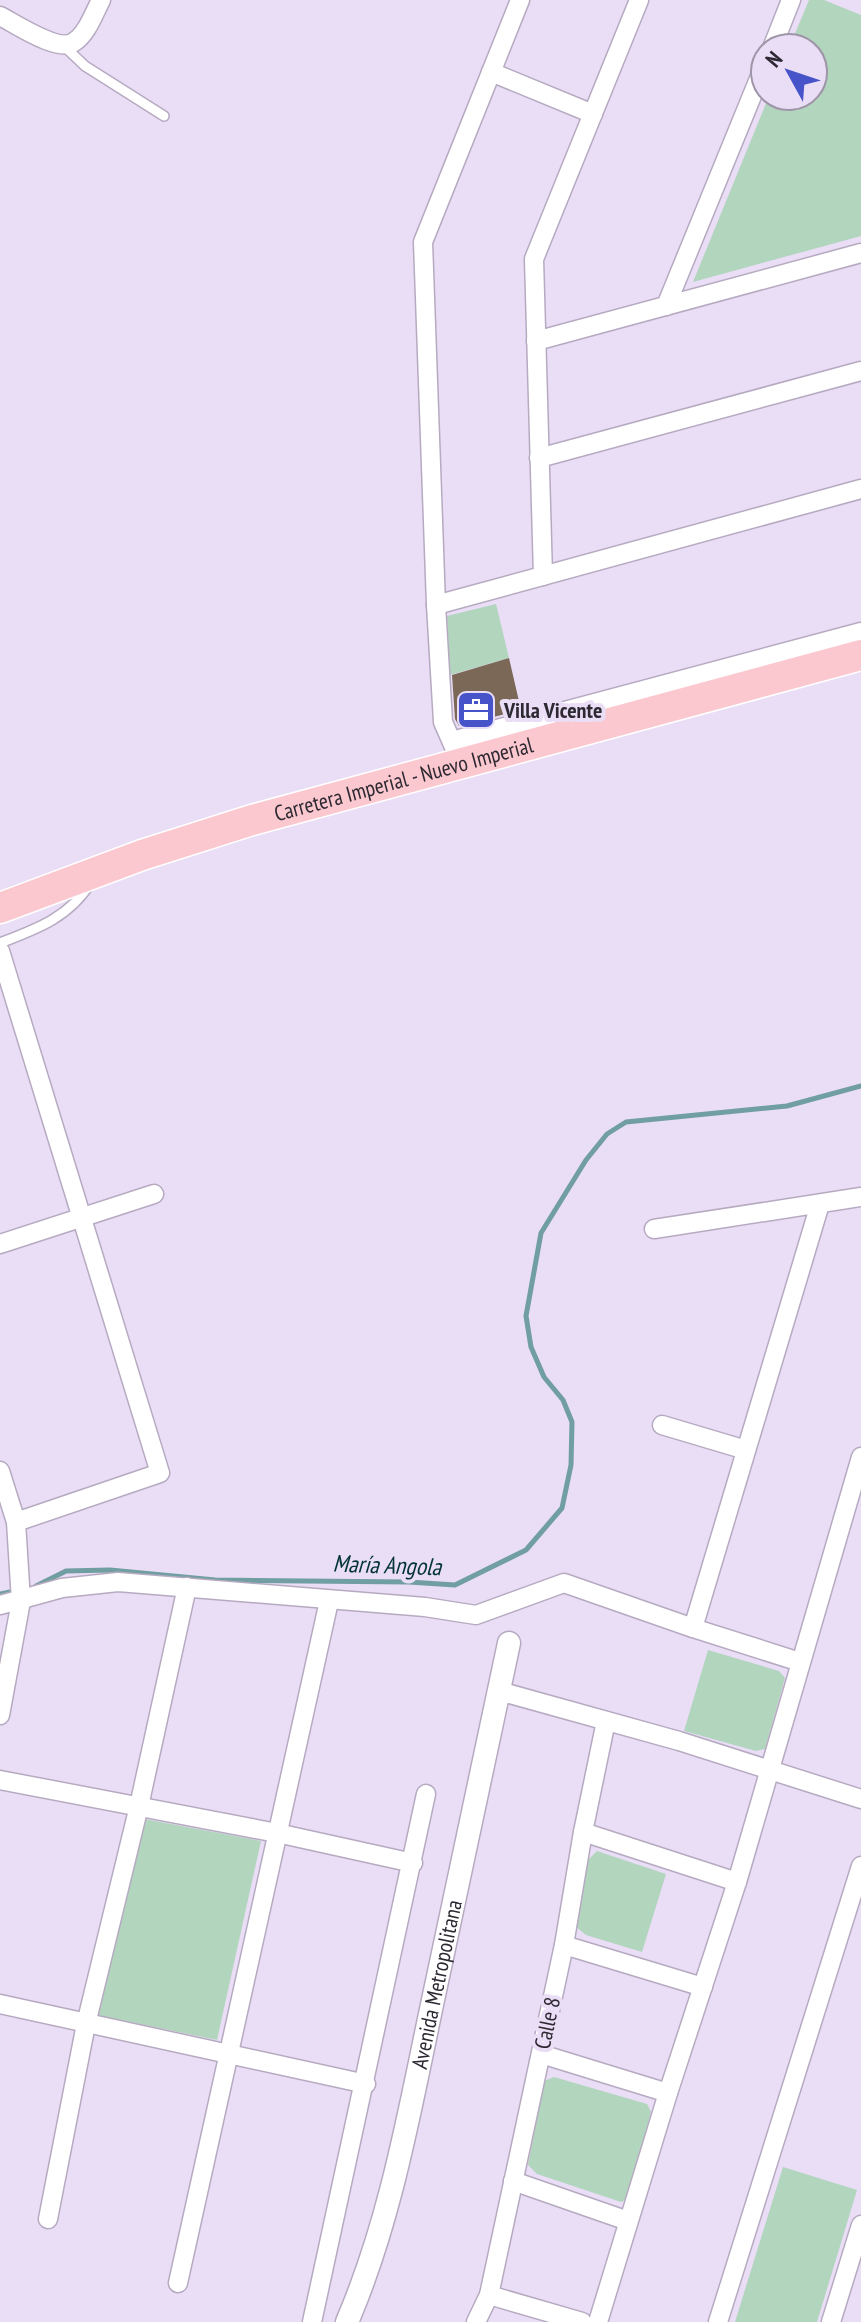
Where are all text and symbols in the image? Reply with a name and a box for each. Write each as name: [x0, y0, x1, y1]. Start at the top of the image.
north arrow: [749, 32, 829, 112]
text: N: [759, 46, 788, 73]
office icon: Villa Vicente: [455, 689, 497, 731]
place label: Villa Vicente: [503, 696, 602, 724]
street label: Carretera Imperial - Nuevo Imperial: [271, 730, 537, 827]
water label: María Angola: [332, 1548, 443, 1582]
street label: Avenida Metropolitana: [405, 1897, 468, 2071]
street label: Calle 8: [528, 1994, 566, 2052]

